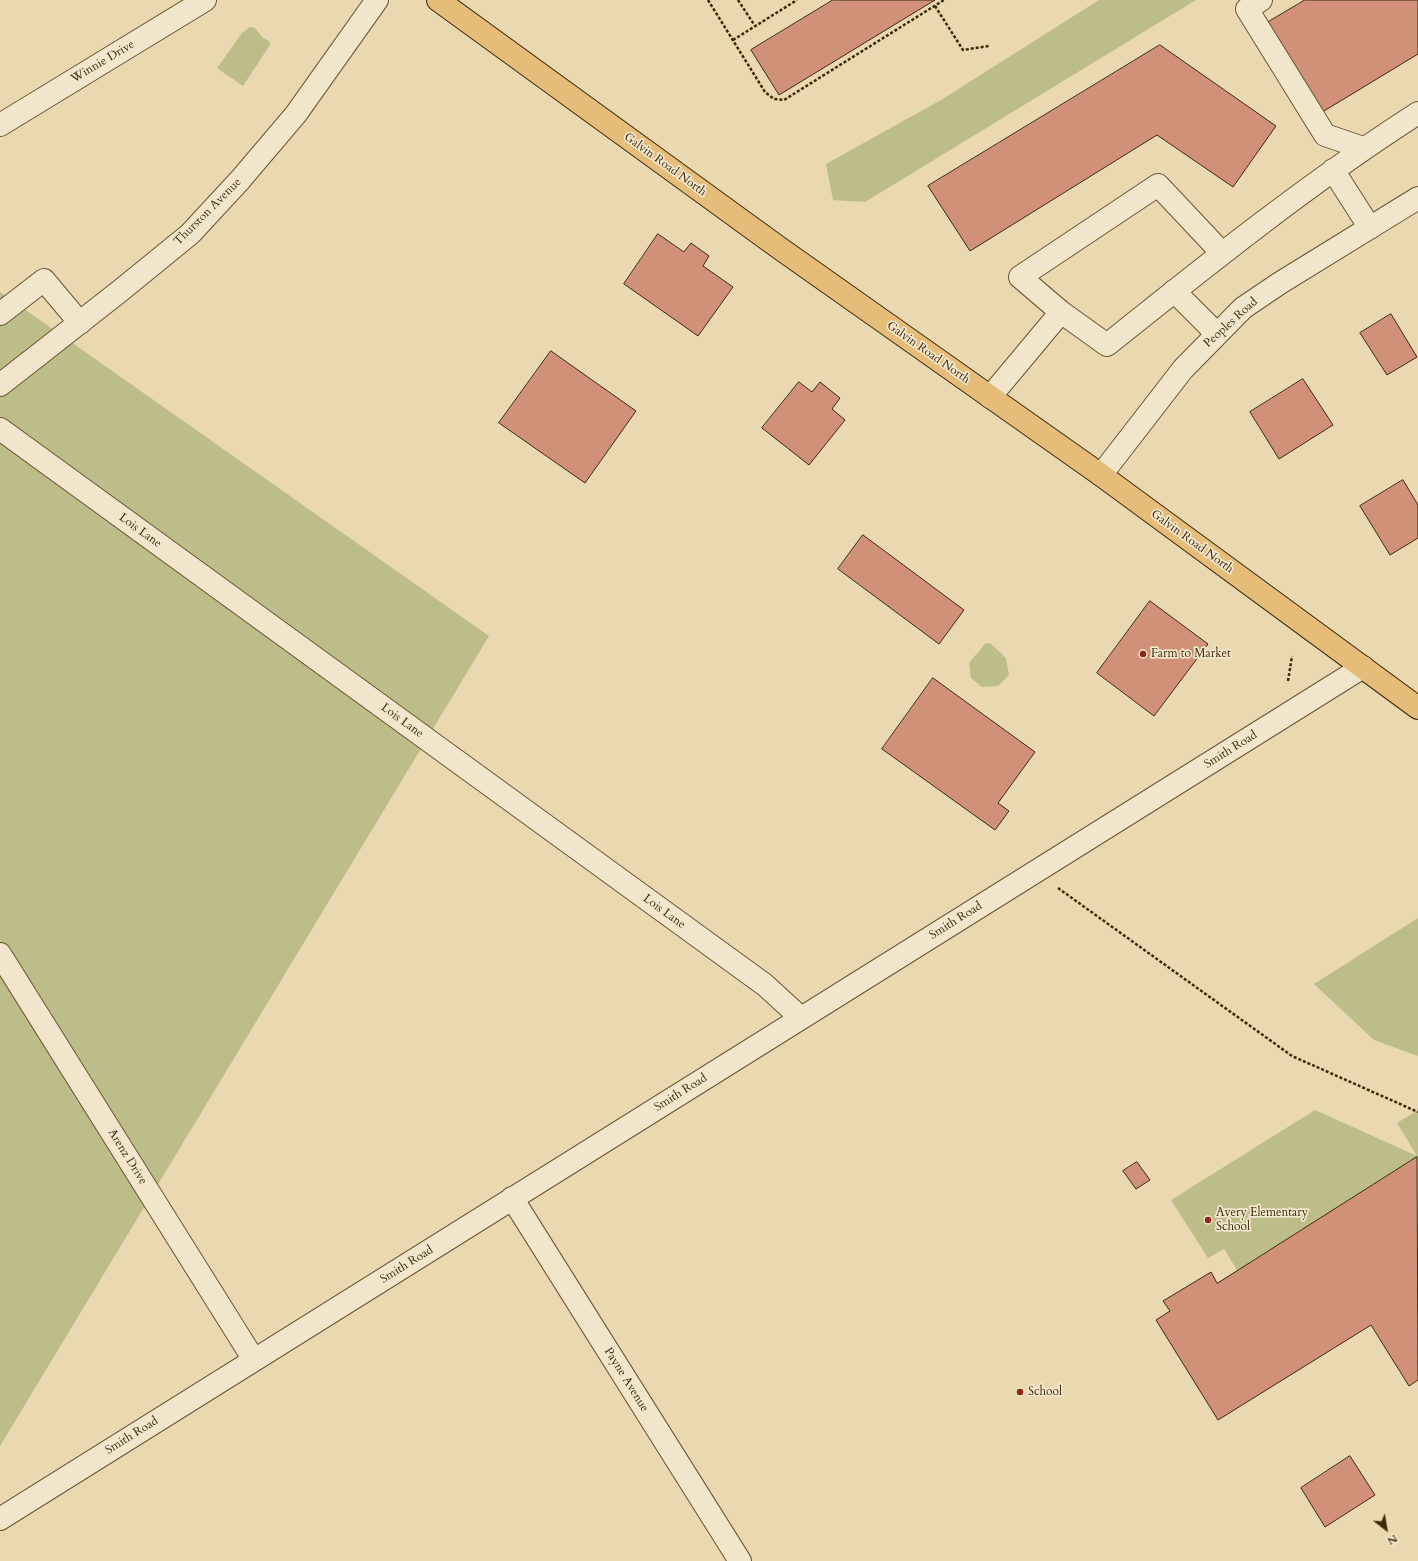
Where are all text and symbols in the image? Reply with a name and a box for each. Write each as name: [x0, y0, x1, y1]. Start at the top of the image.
street label: Winnie Drive: [69, 37, 137, 87]
street label: Galvin Road North: [621, 130, 709, 200]
street label: Thurston Avenue: [171, 175, 245, 249]
street label: Peoples Road: [1201, 295, 1261, 351]
street label: Galvin Road North: [884, 319, 972, 387]
street label: Galvin Road North: [1148, 507, 1236, 577]
street label: Lois Lane: [116, 511, 164, 551]
place label: Farm to Market: [1151, 647, 1231, 661]
marker: Farm to Market: [1138, 649, 1148, 659]
street label: Lois Lane: [378, 701, 426, 741]
street label: Smith Road: [1202, 728, 1260, 772]
street label: Lois Lane: [640, 892, 688, 932]
street label: Smith Road: [927, 899, 985, 943]
street label: Smith Road: [652, 1071, 710, 1115]
street label: Arenz Drive: [104, 1127, 150, 1187]
place label: Avery Elementary School: [1216, 1206, 1308, 1234]
marker: Avery Elementary School: [1203, 1215, 1213, 1225]
street label: Smith Road: [378, 1243, 436, 1287]
street label: Payne Avenue: [601, 1345, 651, 1415]
place label: School: [1028, 1385, 1062, 1399]
marker: School: [1015, 1387, 1025, 1397]
street label: Smith Road: [103, 1414, 161, 1458]
north arrow: [1366, 1509, 1406, 1549]
text: N: [1384, 1531, 1400, 1549]

